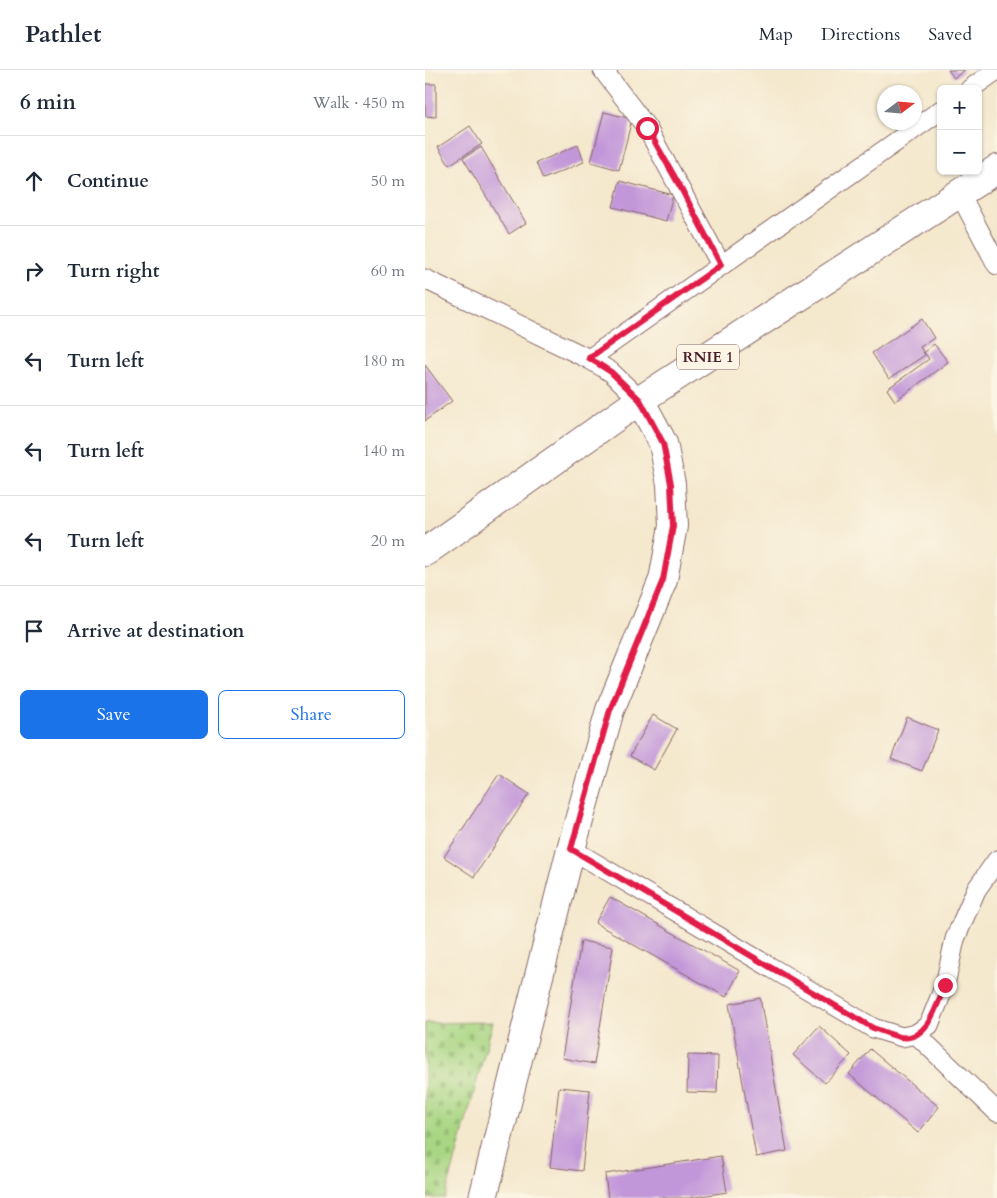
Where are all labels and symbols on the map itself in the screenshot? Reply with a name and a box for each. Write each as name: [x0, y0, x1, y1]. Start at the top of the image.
north arrow: [877, 85, 922, 130]
route start: [636, 117, 659, 140]
road number: RNIE 1: [677, 344, 739, 370]
route end: [934, 974, 957, 997]

